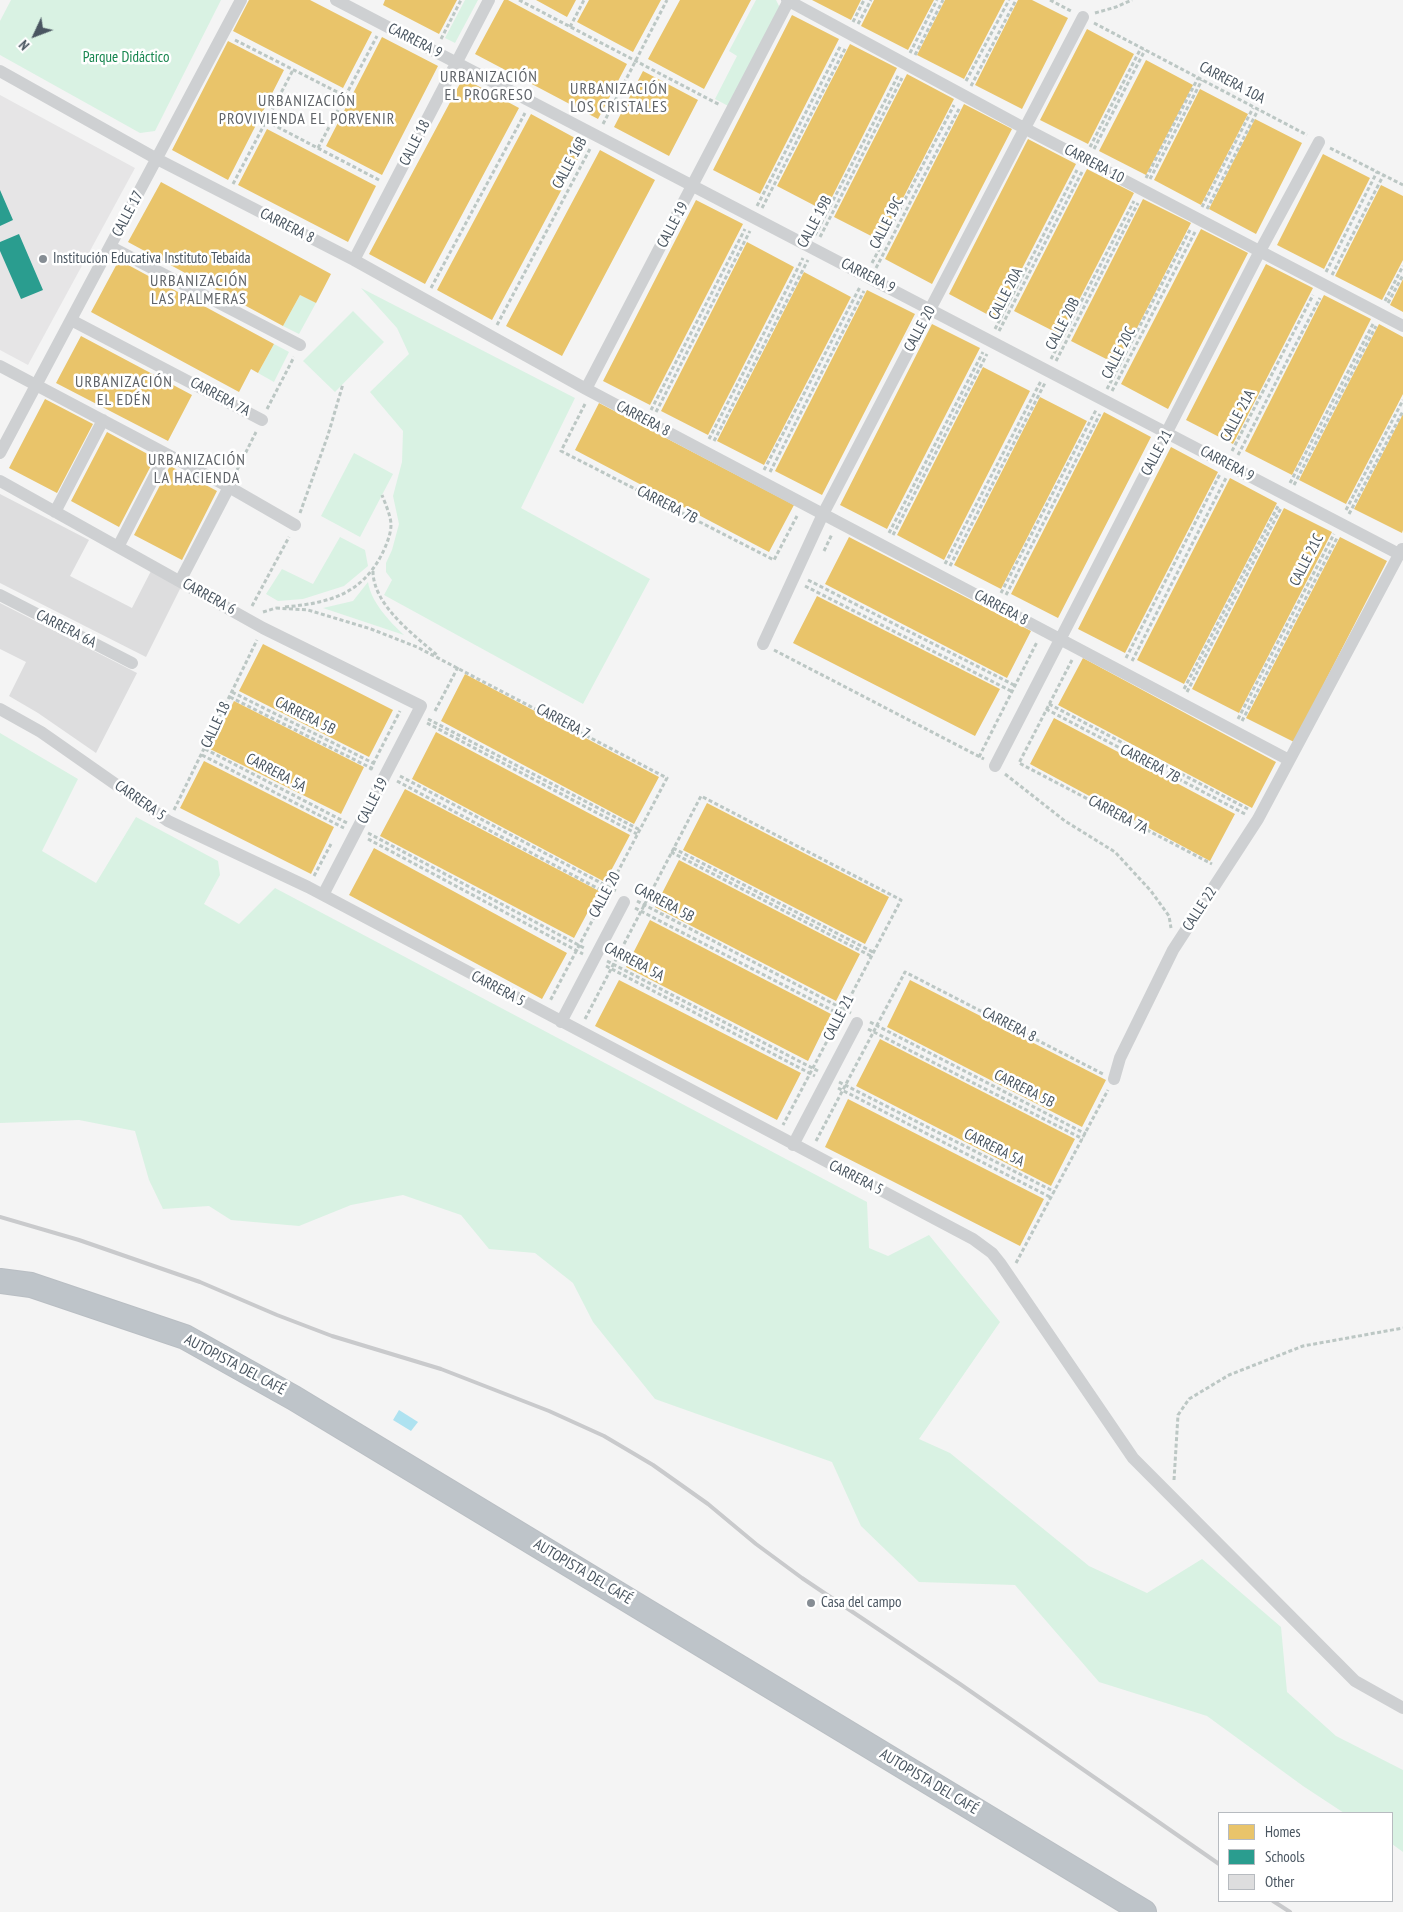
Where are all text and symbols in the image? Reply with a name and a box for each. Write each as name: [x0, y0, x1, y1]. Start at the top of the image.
north arrow: [10, 10, 60, 60]
street label: CARRERA 9: [385, 20, 445, 62]
text: N: [15, 36, 33, 54]
park label: Parque Didáctico: [83, 49, 169, 67]
street label: CARRERA 10A: [1196, 58, 1268, 108]
district label: URBANIZACIÓN EL PROGRESO: [439, 67, 539, 105]
district label: URBANIZACIÓN LOS CRISTALES: [569, 79, 669, 117]
district label: URBANIZACIÓN PROVIVIENDA EL PORVENIR: [216, 91, 398, 129]
street label: CALLE 18: [396, 117, 434, 169]
street label: CALLE 16B: [549, 134, 591, 192]
street label: CARRERA 10: [1061, 141, 1127, 187]
street label: CALLE 17: [109, 188, 147, 240]
street label: CALLE 19B: [794, 193, 836, 251]
street label: CALLE 19C: [866, 194, 908, 252]
street label: CALLE 19: [654, 199, 692, 251]
street label: CARRERA 8: [257, 205, 317, 247]
place label: Institución Educativa Instituto Tebaida: [53, 250, 251, 268]
marker: Institución Educativa Instituto Tebaida: [37, 253, 49, 265]
street label: CARRERA 9: [838, 255, 898, 297]
street label: CALLE 20A: [985, 265, 1027, 323]
district label: URBANIZACIÓN LAS PALMERAS: [149, 271, 249, 309]
street label: CALLE 20B: [1042, 295, 1084, 353]
street label: CALLE 20: [901, 303, 939, 355]
street label: CALLE 20C: [1098, 324, 1140, 382]
district label: URBANIZACIÓN EL EDÉN: [74, 372, 174, 410]
street label: CARRERA 7A: [187, 374, 253, 420]
street label: CALLE 21A: [1217, 387, 1259, 445]
street label: CARRERA 8: [613, 397, 673, 441]
street label: CALLE 21: [1138, 427, 1176, 479]
street label: CARRERA 9: [1197, 442, 1257, 486]
district label: URBANIZACIÓN LA HACIENDA: [147, 450, 247, 488]
street label: CARRERA 7B: [634, 482, 700, 528]
street label: CALLE 21C: [1286, 531, 1328, 589]
street label: CARRERA 6: [179, 575, 239, 619]
street label: CARRERA 8: [971, 586, 1031, 630]
street label: CARRERA 6A: [33, 606, 99, 652]
street label: CARRERA 5B: [272, 693, 338, 739]
street label: CALLE 18: [197, 699, 235, 751]
street label: CARRERA 7: [533, 700, 593, 744]
street label: CARRERA 7B: [1117, 741, 1183, 787]
street label: CARRERA 5A: [243, 750, 309, 796]
street label: CALLE 19: [354, 775, 392, 827]
street label: CARRERA 5: [111, 777, 169, 825]
street label: CARRERA 7A: [1085, 792, 1151, 838]
street label: CALLE 20: [586, 869, 624, 921]
street label: CARRERA 5B: [631, 880, 697, 926]
street label: CALLE 22: [1179, 883, 1221, 935]
street label: CARRERA 5A: [601, 939, 667, 985]
street label: CARRERA 5: [468, 967, 528, 1011]
street label: CALLE 21: [820, 992, 858, 1044]
street label: CARRERA 8: [979, 1004, 1039, 1046]
street label: CARRERA 5B: [991, 1066, 1057, 1112]
street label: CARRERA 5A: [961, 1125, 1027, 1171]
street label: CARRERA 5: [826, 1157, 886, 1199]
street label: AUTOPISTA DEL CAFÉ: [181, 1331, 289, 1399]
street label: AUTOPISTA DEL CAFÉ: [530, 1535, 636, 1609]
place label: Casa del campo: [821, 1594, 901, 1612]
marker: Casa del campo: [805, 1597, 817, 1609]
street label: AUTOPISTA DEL CAFÉ: [876, 1745, 982, 1819]
legend: [1218, 1812, 1393, 1902]
text: Homes: [1265, 1822, 1301, 1841]
text: Schools: [1265, 1847, 1305, 1866]
text: Other: [1265, 1872, 1294, 1891]

